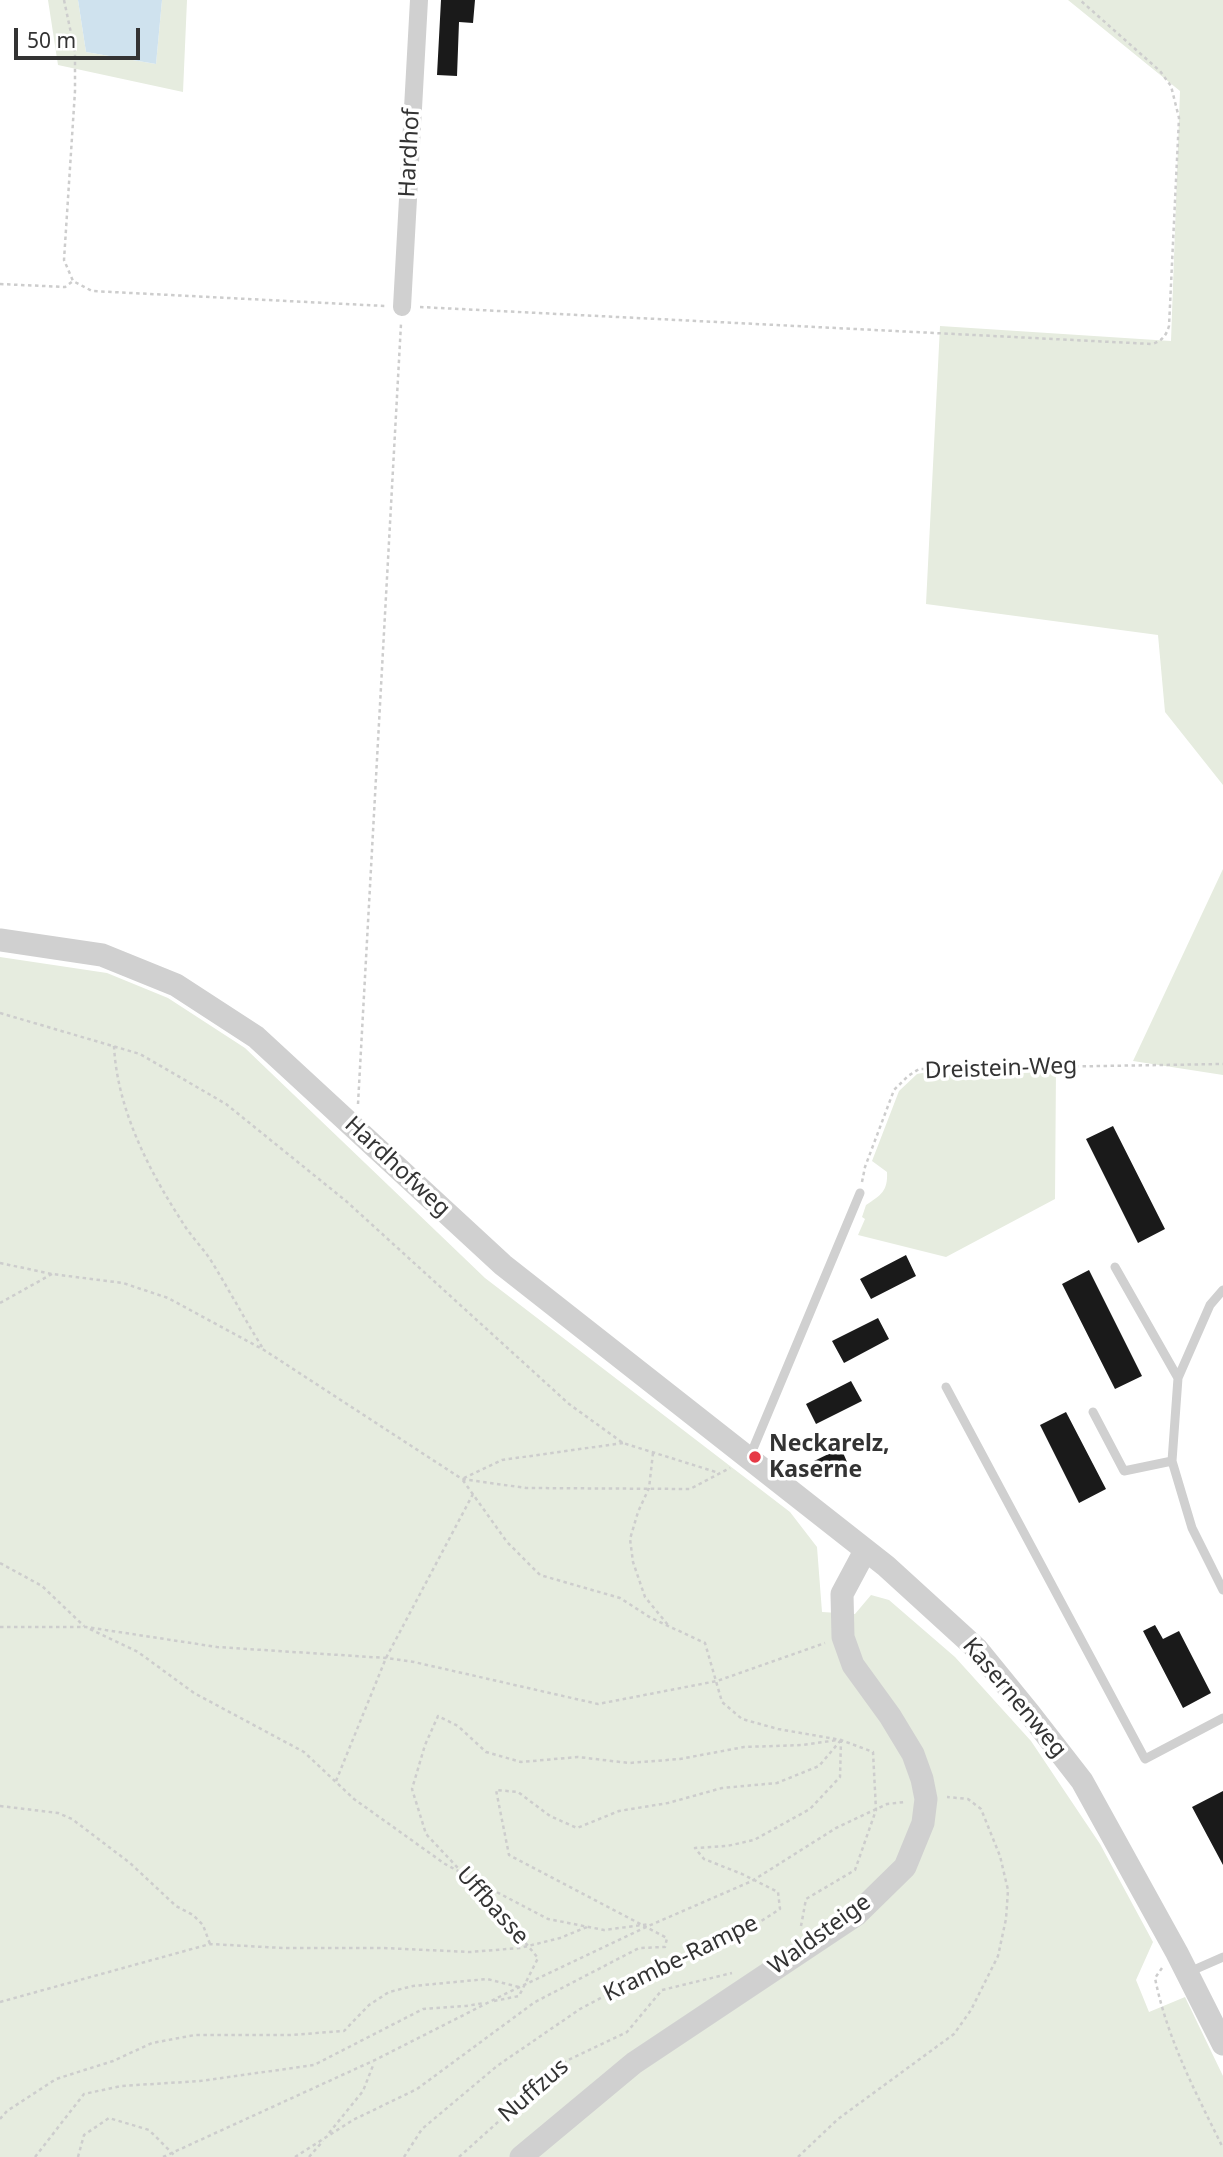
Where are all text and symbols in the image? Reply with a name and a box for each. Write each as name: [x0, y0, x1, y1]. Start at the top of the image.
scale bar: [18, 14, 144, 58]
text: 50 m: [27, 26, 76, 54]
street label: Hardhof: [394, 108, 426, 198]
street label: Dreistein-Weg: [924, 1053, 1078, 1085]
street label: Hardhofweg: [338, 1111, 456, 1223]
place label: Neckarelz, Kaserne: [769, 1430, 890, 1484]
marker: Neckarelz, Kaserne: [747, 1449, 763, 1465]
street label: Kasernenweg: [956, 1633, 1072, 1763]
street label: Uffbasse: [450, 1862, 534, 1950]
street label: Waldsteige: [764, 1889, 876, 1981]
street label: Krambe-Rampe: [599, 1910, 763, 2008]
street label: Nuffzus: [493, 2053, 575, 2129]

